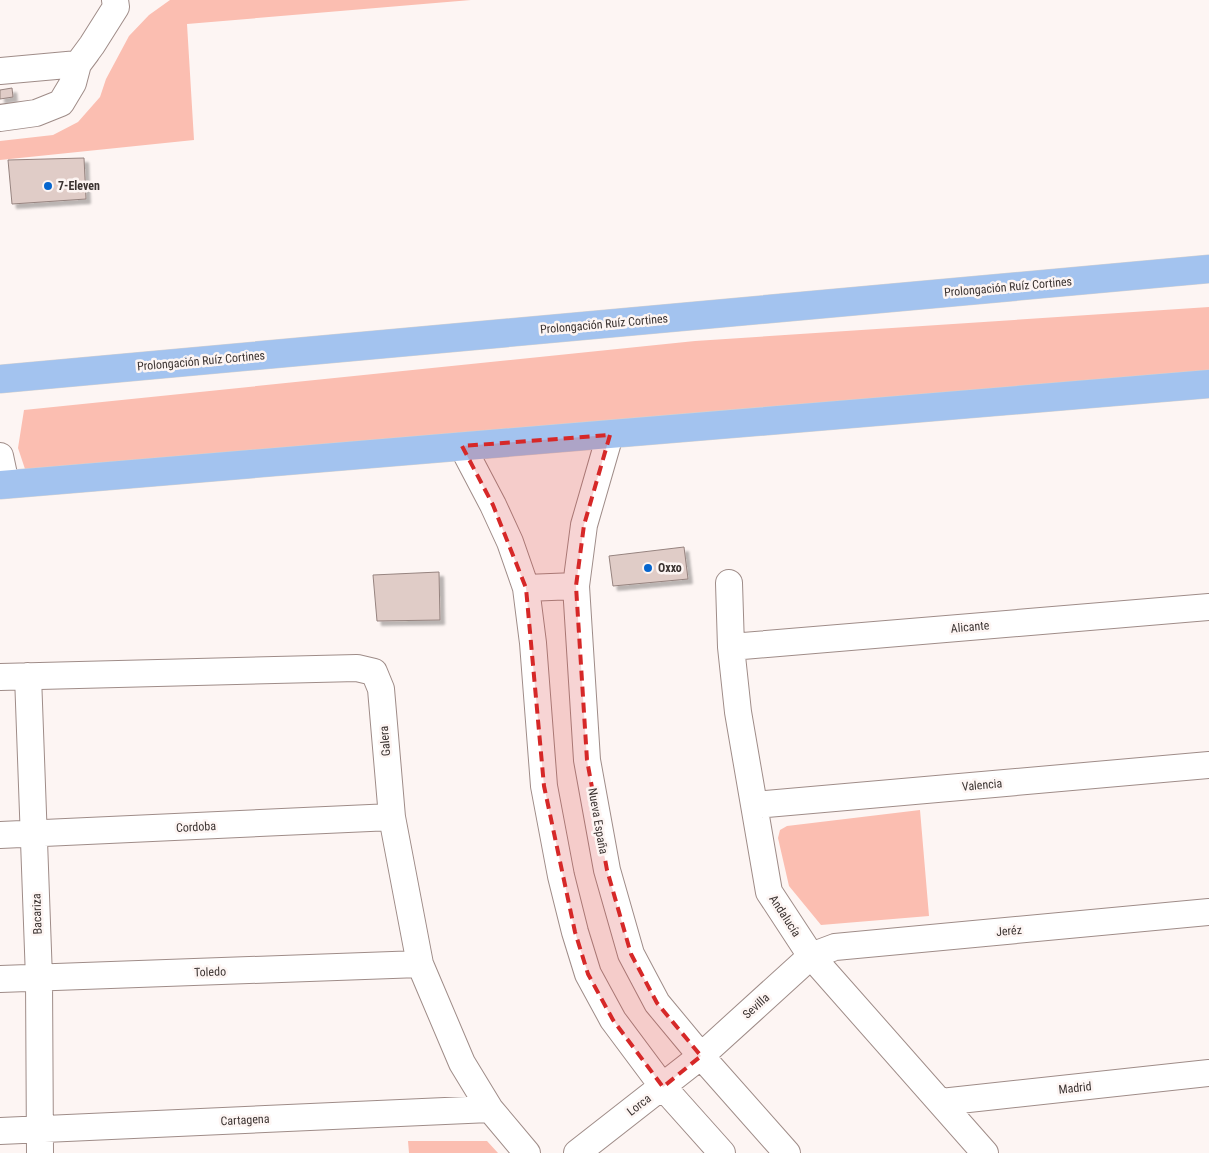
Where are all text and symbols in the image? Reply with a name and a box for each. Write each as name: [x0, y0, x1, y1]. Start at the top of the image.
place label: 7-Eleven: [58, 179, 100, 193]
marker: 7-Eleven: [42, 180, 54, 192]
street label: Prolongación Ruíz Cortines: [943, 274, 1073, 300]
street label: Prolongación Ruíz Cortines: [539, 311, 669, 337]
street label: Prolongación Ruíz Cortines: [136, 348, 266, 374]
place label: Oxxo: [658, 561, 682, 575]
marker: Oxxo: [642, 562, 654, 574]
street label: Alicante: [950, 618, 990, 636]
street label: Galera: [377, 725, 393, 757]
street label: Valencia: [961, 776, 1003, 794]
street label: Nueva España: [585, 787, 611, 855]
street label: Cordoba: [176, 819, 217, 835]
street label: Andalucía: [766, 892, 804, 940]
street label: Bacariza: [29, 893, 45, 935]
street label: Jeréz: [996, 923, 1022, 939]
street label: Toledo: [194, 964, 226, 980]
street label: Sevilla: [740, 990, 772, 1022]
street label: Madrid: [1058, 1079, 1092, 1097]
street label: Lorca: [624, 1091, 654, 1119]
street label: Cartagena: [220, 1112, 270, 1128]

